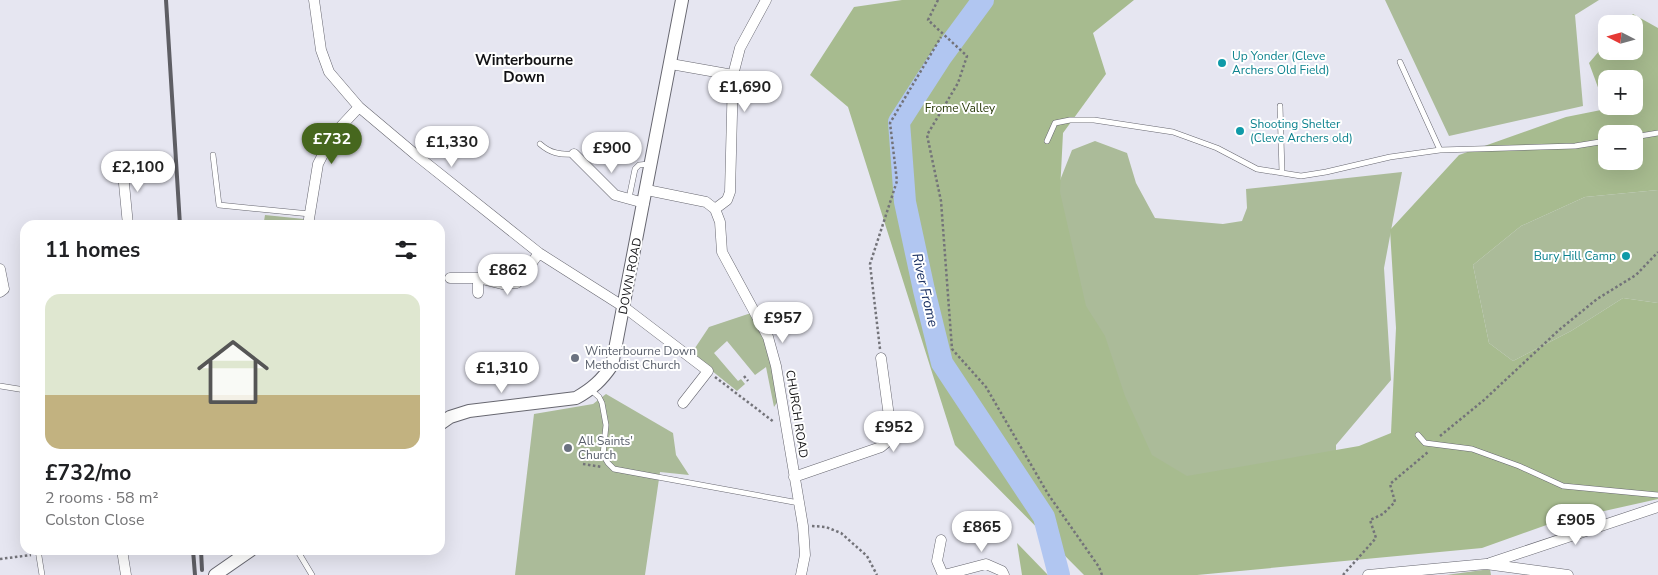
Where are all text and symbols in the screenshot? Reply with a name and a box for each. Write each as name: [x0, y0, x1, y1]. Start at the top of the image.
north arrow: [1598, 15, 1642, 60]
map controls: [1598, 15, 1643, 170]
place label: Up Yonder (Cleve Archers Old Field): [1232, 48, 1330, 78]
district label: Winterbourne Down: [475, 50, 573, 87]
marker: Up Yonder (Cleve Archers Old Field): [1216, 57, 1228, 69]
pin: £1,690: [704, 70, 786, 113]
button: +: [1598, 70, 1643, 115]
text: £1,690: [719, 76, 771, 98]
park label: Frome Valley: [925, 100, 996, 116]
place label: Shooting Shelter (Cleve Archers old): [1250, 116, 1353, 146]
pin: £732: [302, 122, 362, 165]
marker: Shooting Shelter (Cleve Archers old): [1234, 125, 1246, 137]
button: −: [1598, 125, 1643, 170]
pin: £1,330: [411, 126, 493, 168]
text: £732: [313, 128, 351, 150]
text: £1,330: [426, 131, 478, 153]
pin: £900: [582, 132, 642, 174]
text: £900: [593, 137, 631, 159]
pin: £2,100: [97, 150, 179, 193]
text: £2,100: [112, 156, 164, 178]
text: 11 homes: [45, 236, 140, 264]
icon: filters: [392, 236, 420, 264]
street label: DOWN ROAD: [615, 236, 645, 316]
place label: Bury Hill Camp: [1534, 248, 1616, 264]
marker: Bury Hill Camp: [1620, 250, 1632, 262]
water label: River Frome: [907, 251, 943, 329]
pin: £862: [478, 254, 538, 296]
text: £862: [489, 259, 527, 281]
pin: £957: [753, 302, 813, 344]
text: £957: [764, 307, 802, 329]
icon: home: [188, 327, 278, 417]
place label: Winterbourne Down Methodist Church: [585, 343, 696, 373]
pin: £1,310: [461, 352, 543, 394]
marker: Winterbourne Down Methodist Church: [569, 352, 581, 364]
text: £1,310: [476, 357, 528, 379]
street label: CHURCH ROAD: [782, 369, 812, 459]
pin: £952: [864, 410, 924, 453]
text: £952: [875, 416, 913, 438]
place label: All Saints' Church: [578, 433, 633, 463]
marker: All Saints' Church: [562, 442, 574, 454]
text: £732/mo: [45, 459, 131, 487]
text: 2 rooms · 58 m²: [45, 487, 158, 509]
pin: £905: [1546, 504, 1606, 546]
text: Colston Close: [45, 509, 145, 531]
text: £905: [1557, 509, 1595, 531]
pin: £865: [952, 510, 1012, 553]
text: £865: [963, 516, 1001, 538]

